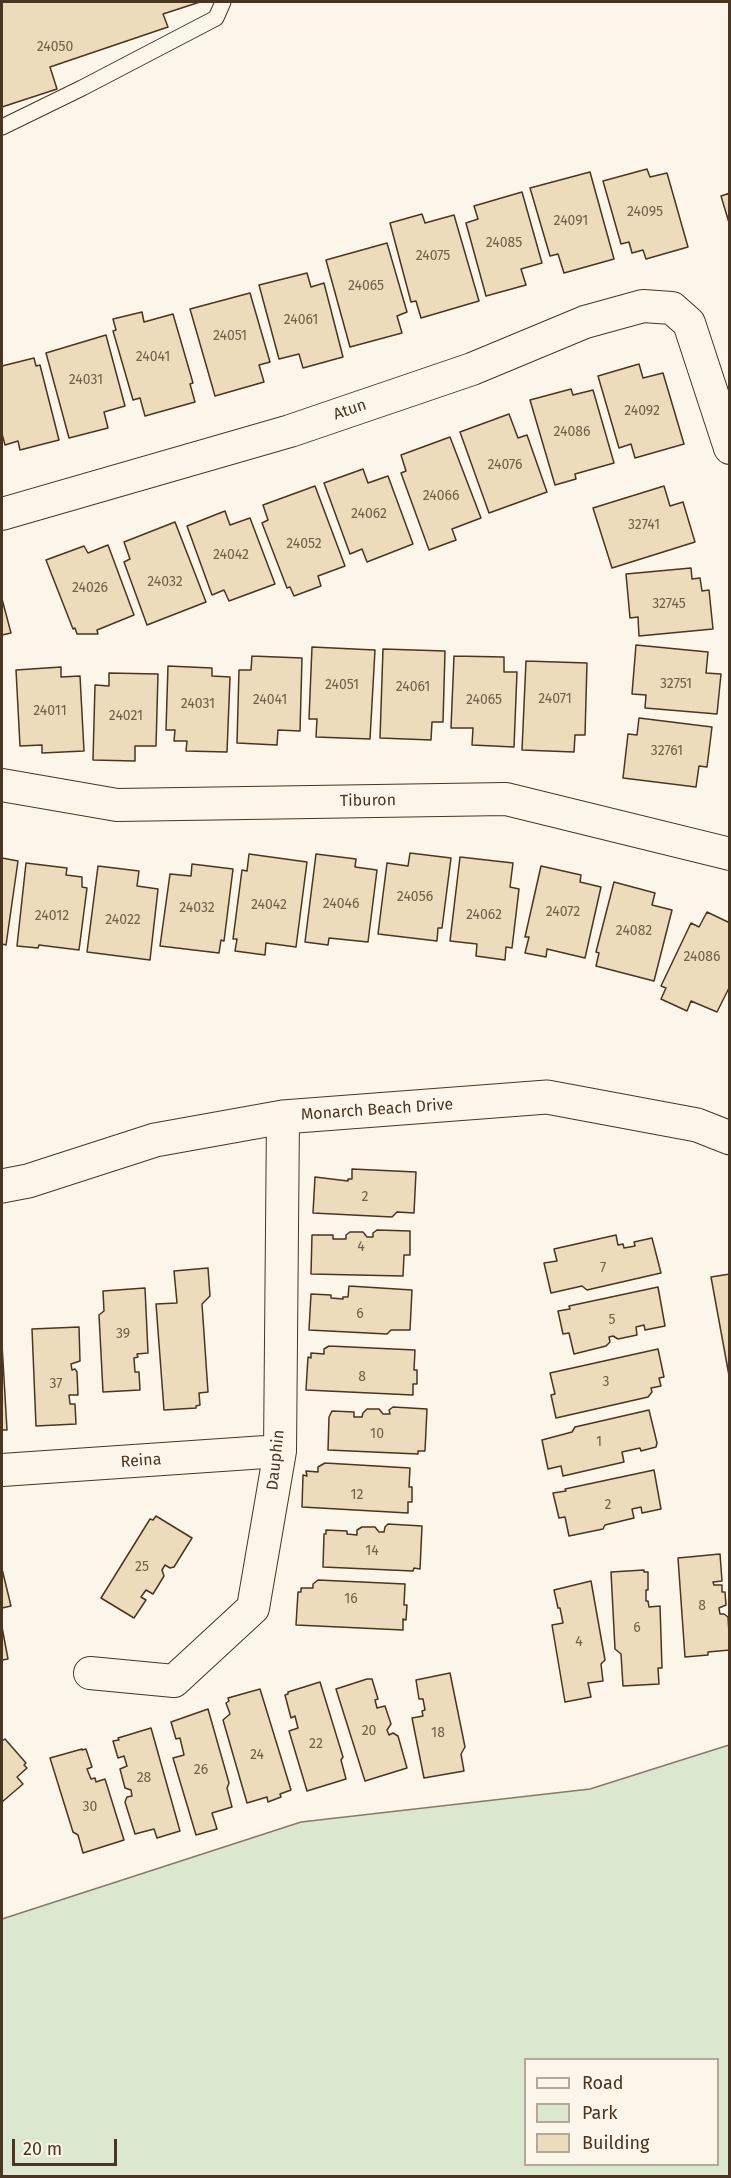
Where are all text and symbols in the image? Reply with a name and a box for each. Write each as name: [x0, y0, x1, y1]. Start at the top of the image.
house number: 24050: [37, 39, 73, 55]
house number: 24095: [627, 204, 663, 220]
house number: 24091: [554, 213, 588, 229]
house number: 24085: [486, 235, 522, 251]
house number: 24075: [416, 248, 450, 264]
house number: 24065: [348, 278, 384, 294]
house number: 24061: [284, 312, 318, 328]
house number: 24051: [213, 328, 247, 344]
house number: 24041: [136, 349, 170, 365]
house number: 24031: [69, 372, 103, 388]
street label: Atun: [331, 395, 369, 425]
house number: 24092: [624, 403, 660, 419]
house number: 24086: [554, 424, 590, 440]
house number: 24076: [488, 457, 522, 473]
house number: 24066: [423, 488, 459, 504]
house number: 24062: [351, 506, 387, 522]
house number: 32741: [628, 517, 660, 533]
house number: 24052: [286, 536, 322, 552]
house number: 24042: [213, 547, 249, 563]
house number: 24032: [147, 574, 183, 590]
house number: 24026: [72, 580, 108, 596]
house number: 32745: [652, 596, 686, 612]
house number: 32751: [660, 676, 692, 692]
house number: 24051: [325, 677, 359, 693]
house number: 24061: [396, 679, 430, 695]
house number: 24071: [538, 691, 572, 707]
house number: 24041: [253, 692, 287, 708]
house number: 24065: [466, 692, 502, 708]
house number: 24031: [181, 696, 215, 712]
house number: 24011: [33, 703, 67, 719]
house number: 24021: [109, 708, 143, 724]
house number: 32761: [651, 743, 683, 759]
street label: Tiburon: [340, 791, 396, 811]
house number: 24056: [397, 889, 433, 905]
house number: 24046: [323, 896, 359, 912]
house number: 24042: [251, 897, 287, 913]
house number: 24032: [179, 900, 215, 916]
house number: 24072: [546, 904, 580, 920]
house number: 24062: [466, 907, 502, 923]
house number: 24012: [35, 908, 69, 924]
house number: 24022: [105, 912, 141, 928]
house number: 24082: [616, 923, 652, 939]
house number: 24086: [684, 949, 720, 965]
street label: Monarch Beach Drive: [300, 1095, 454, 1125]
house number: 2: [362, 1189, 368, 1205]
house number: 4: [357, 1239, 365, 1255]
house number: 7: [600, 1260, 606, 1276]
house number: 6: [356, 1306, 364, 1322]
house number: 5: [608, 1312, 616, 1328]
house number: 39: [116, 1326, 130, 1342]
house number: 8: [358, 1369, 366, 1385]
house number: 3: [603, 1374, 609, 1390]
house number: 37: [49, 1376, 63, 1392]
house number: 10: [370, 1426, 384, 1442]
street label: Dauphin: [263, 1429, 289, 1491]
house number: 1: [596, 1434, 602, 1450]
street label: Reina: [120, 1450, 162, 1472]
house number: 12: [351, 1487, 363, 1503]
house number: 2: [605, 1497, 611, 1513]
house number: 14: [365, 1543, 379, 1559]
house number: 25: [135, 1559, 149, 1575]
house number: 16: [344, 1591, 358, 1607]
house number: 8: [698, 1598, 706, 1614]
house number: 6: [633, 1620, 641, 1636]
house number: 4: [575, 1634, 583, 1650]
house number: 20: [362, 1723, 376, 1739]
house number: 18: [431, 1725, 445, 1741]
house number: 22: [309, 1736, 323, 1752]
house number: 24: [250, 1747, 264, 1763]
house number: 26: [194, 1762, 208, 1778]
house number: 28: [137, 1770, 151, 1786]
house number: 30: [83, 1799, 97, 1815]
legend: [524, 2058, 719, 2166]
text: Road: [582, 2072, 624, 2094]
text: Park: [582, 2102, 617, 2124]
scale bar: [15, 2127, 120, 2165]
text: Building: [582, 2132, 649, 2154]
text: 20 m: [23, 2138, 62, 2160]

